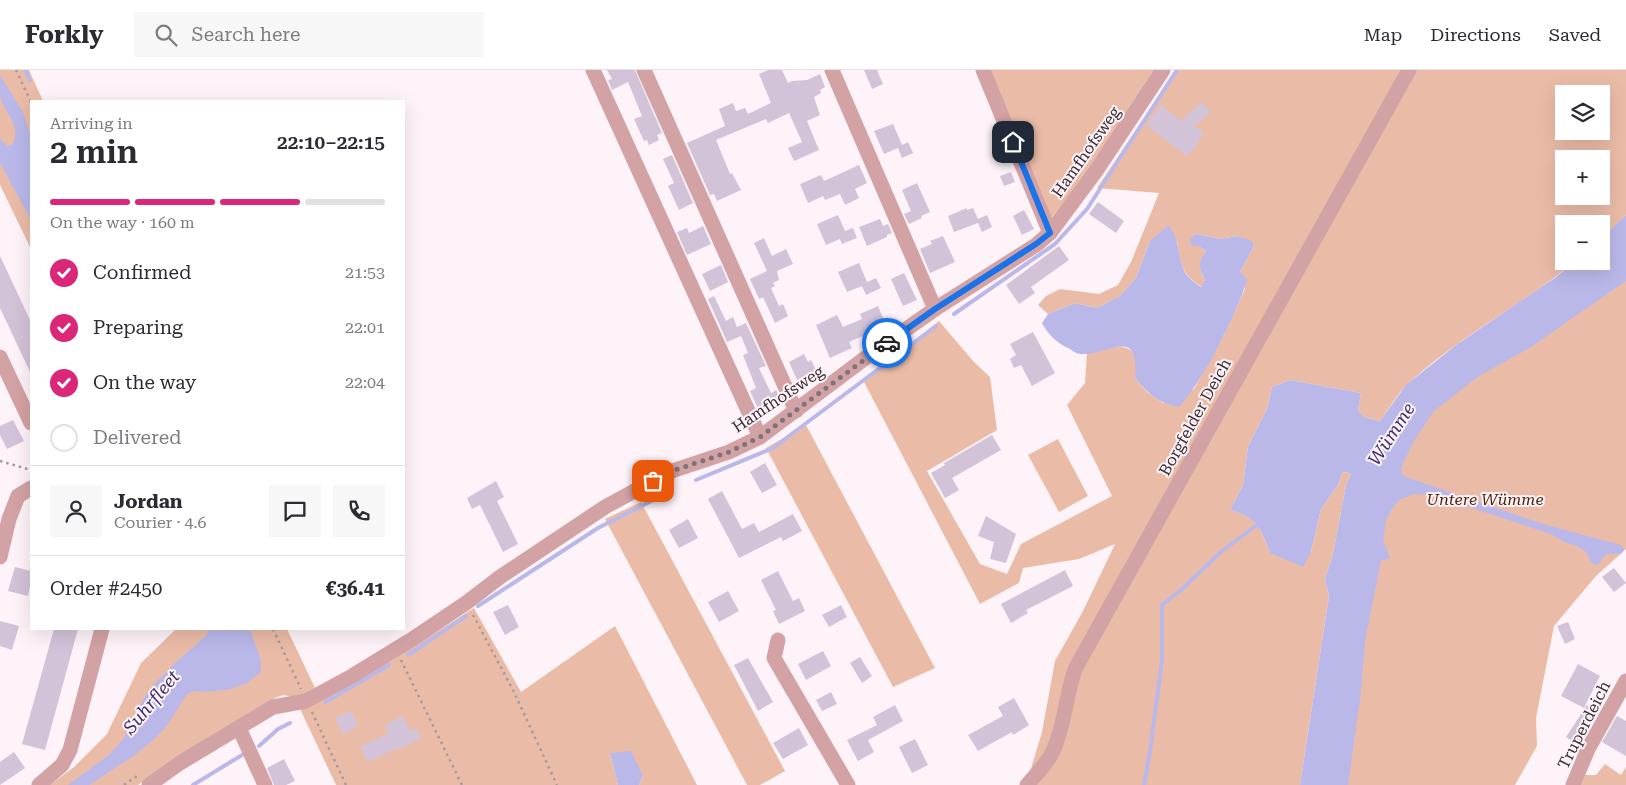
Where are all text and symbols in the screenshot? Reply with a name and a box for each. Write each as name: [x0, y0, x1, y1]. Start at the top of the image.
search box: [134, 12, 484, 57]
text: Forkly: [25, 21, 104, 49]
icon: search: [152, 21, 180, 49]
text: Search here: [192, 23, 300, 46]
text: Map: [1364, 24, 1402, 45]
text: Directions: [1430, 24, 1521, 45]
text: Saved: [1549, 24, 1601, 45]
map controls: [1555, 85, 1610, 270]
button: layers: [1555, 85, 1610, 140]
street label: Hamfhofsweg: [1048, 102, 1125, 201]
text: Arriving in: [50, 114, 133, 133]
pin: [992, 121, 1034, 163]
icon: home: [999, 128, 1027, 156]
text: 22:10–22:15: [277, 131, 385, 154]
text: 2 min: [50, 133, 138, 171]
button: +: [1555, 150, 1610, 205]
text: On the way · 160 m: [50, 213, 195, 232]
button: −: [1555, 215, 1610, 270]
icon: check: [50, 259, 78, 287]
text: Confirmed: [93, 261, 191, 284]
text: 21:53: [345, 263, 385, 282]
icon: check: [50, 314, 78, 342]
text: Preparing: [93, 316, 183, 339]
text: 22:01: [345, 318, 385, 337]
courier: [862, 318, 912, 368]
icon: car: [873, 329, 901, 357]
street label: Borgfelder Deich: [1155, 355, 1235, 479]
street label: Hamfhofsweg: [729, 361, 828, 437]
icon: check: [50, 369, 78, 397]
text: On the way: [93, 371, 196, 394]
text: 22:04: [345, 373, 385, 392]
water label: Wümme: [1363, 399, 1419, 469]
text: Delivered: [93, 426, 181, 449]
pin: [632, 460, 674, 502]
icon: bag: [639, 467, 667, 495]
button: person: [50, 485, 102, 537]
button: chat: [269, 485, 321, 537]
button: phone: [333, 485, 385, 537]
text: Jordan: [114, 490, 183, 513]
park label: Untere Wümme: [1427, 490, 1543, 509]
text: Courier · 4.6: [114, 513, 207, 532]
text: Order #2450: [50, 577, 162, 600]
text: €36.41: [326, 577, 385, 600]
water label: Suhrfleet: [118, 666, 184, 739]
street label: Truperdeich: [1554, 678, 1614, 772]

